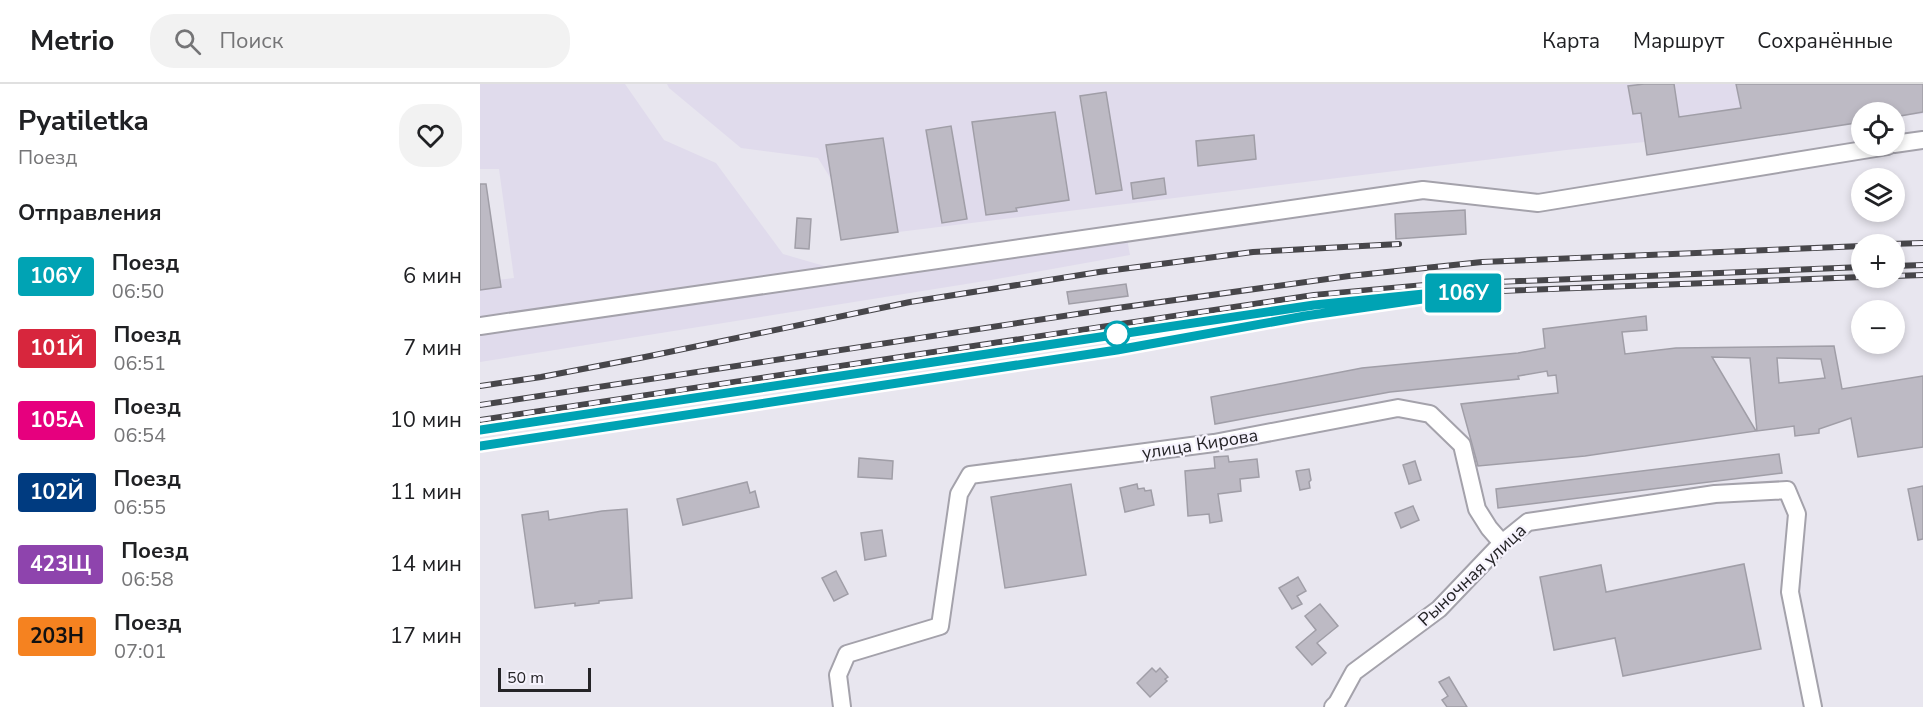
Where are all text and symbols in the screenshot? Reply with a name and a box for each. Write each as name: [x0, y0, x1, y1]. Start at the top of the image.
search box: [150, 14, 570, 68]
text: Metrio: [30, 22, 114, 60]
icon: search: [171, 25, 204, 58]
text: Поиск: [219, 26, 283, 56]
text: Карта: [1542, 27, 1600, 55]
text: Маршрут: [1633, 27, 1724, 55]
text: Сохранённые: [1757, 27, 1893, 55]
text: Pyatiletka: [18, 102, 149, 140]
map controls: [1851, 102, 1905, 354]
button: locate: [1851, 102, 1905, 156]
button: heart: [399, 104, 462, 167]
text: Поезд: [18, 144, 77, 171]
button: layers: [1851, 168, 1905, 222]
text: Отправления: [18, 198, 162, 228]
button: +: [1851, 234, 1905, 288]
text: Поезд: [112, 248, 179, 278]
text: 6 мин: [403, 261, 462, 291]
text: 106У: [30, 262, 82, 290]
line badge: 106У: [1421, 274, 1505, 312]
text: 06:50: [112, 278, 164, 305]
text: 106У: [1437, 279, 1489, 307]
button: −: [1851, 300, 1905, 354]
text: Поезд: [114, 320, 181, 350]
unlabelled marker: [1104, 321, 1130, 347]
text: 7 мин: [403, 333, 462, 363]
text: 101Й: [30, 334, 84, 362]
text: 06:51: [114, 350, 166, 377]
text: Поезд: [113, 392, 181, 422]
text: 10 мин: [390, 405, 462, 435]
text: 105А: [30, 406, 83, 434]
text: 06:54: [113, 422, 166, 449]
street label: улица Кирова: [1140, 423, 1260, 465]
text: Поезд: [114, 464, 181, 494]
text: 11 мин: [390, 477, 462, 507]
text: 102Й: [30, 478, 84, 506]
text: 06:55: [114, 494, 166, 521]
street label: Рыночная улица: [1413, 519, 1531, 631]
text: Поезд: [121, 536, 189, 566]
text: 14 мин: [390, 549, 462, 579]
text: 423Щ: [30, 550, 91, 578]
text: 06:58: [121, 566, 174, 593]
text: Поезд: [114, 608, 181, 638]
text: 17 мин: [390, 621, 462, 651]
text: 203Н: [30, 622, 84, 650]
text: 07:01: [114, 638, 167, 665]
scale bar: [498, 665, 591, 692]
text: 50 m: [507, 667, 544, 689]

